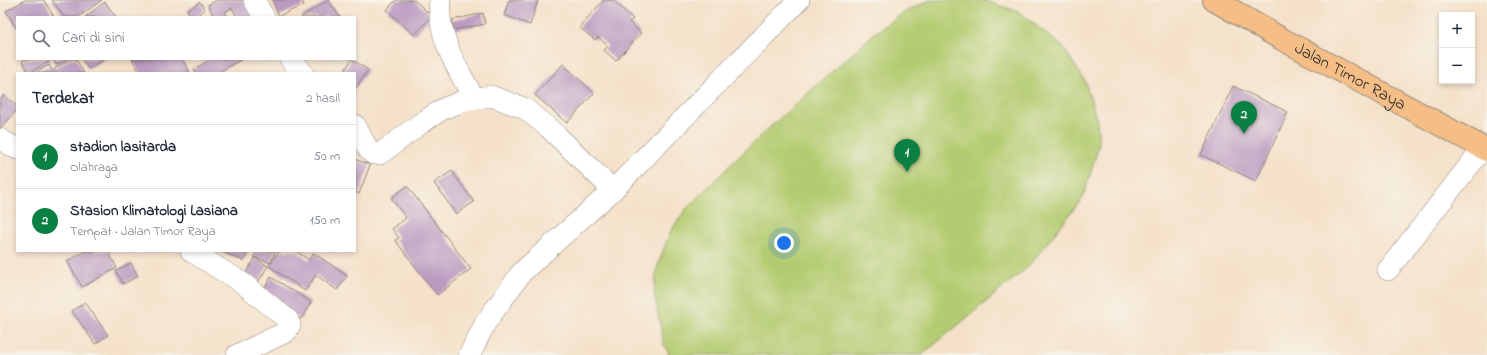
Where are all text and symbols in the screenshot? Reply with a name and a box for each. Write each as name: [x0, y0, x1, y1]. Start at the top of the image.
map controls: [1439, 12, 1475, 84]
button: +: [1439, 12, 1475, 48]
search box: [16, 16, 356, 60]
icon: search: [30, 27, 52, 49]
text: Cari di sini: [62, 27, 125, 49]
street label: Jalan Timor Raya: [1290, 36, 1411, 116]
button: −: [1439, 48, 1475, 84]
text: Terdekat: [32, 86, 94, 111]
text: 2 hasil: [306, 89, 340, 108]
pin: 2: [1231, 101, 1257, 134]
text: stadion lasitarda: [70, 136, 176, 158]
pin: 1: [894, 139, 920, 172]
text: 1: [43, 147, 47, 166]
text: 50 m: [314, 147, 340, 166]
text: Olahraga: [70, 158, 118, 177]
text: Stasion Klimatologi Lasiana: [70, 200, 238, 222]
text: 2: [42, 211, 48, 230]
text: 150 m: [309, 211, 340, 230]
text: Tempat · Jalan Timor Raya: [70, 222, 216, 241]
your location: [774, 233, 794, 253]

